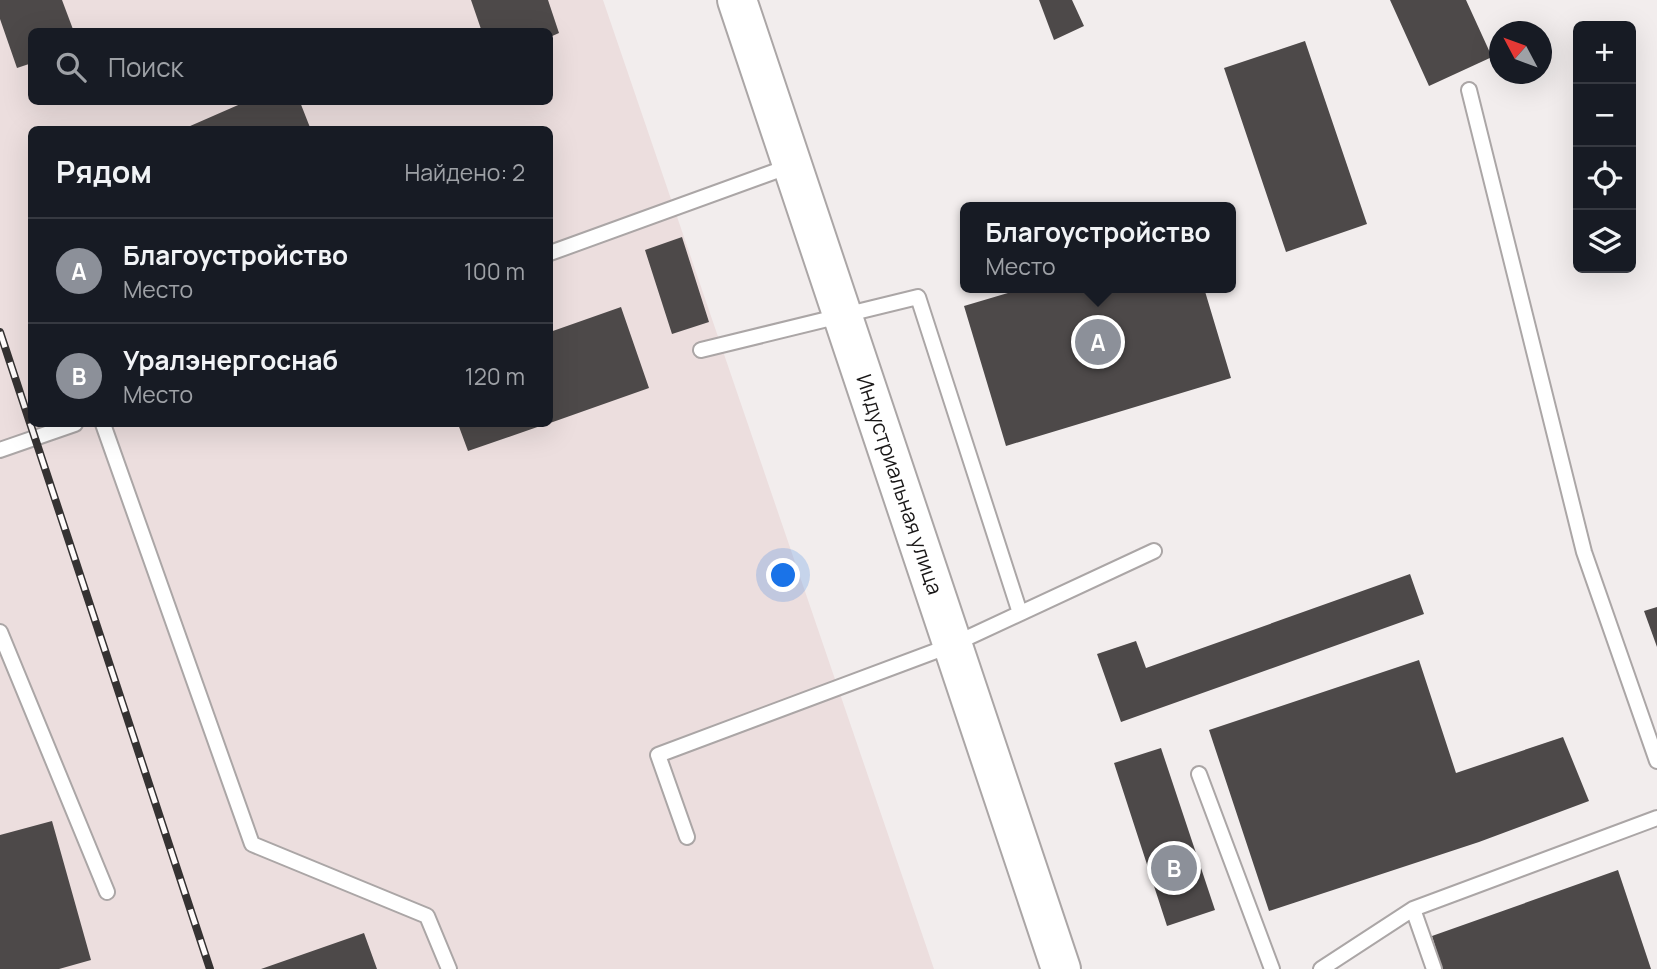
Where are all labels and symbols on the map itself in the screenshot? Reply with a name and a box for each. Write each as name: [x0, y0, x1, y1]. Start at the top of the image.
north arrow: [1489, 21, 1552, 84]
pin: A: [1075, 316, 1121, 368]
street label: Индустриальная улица: [850, 371, 950, 598]
your location: [766, 558, 800, 592]
pin: B: [1151, 842, 1197, 894]

